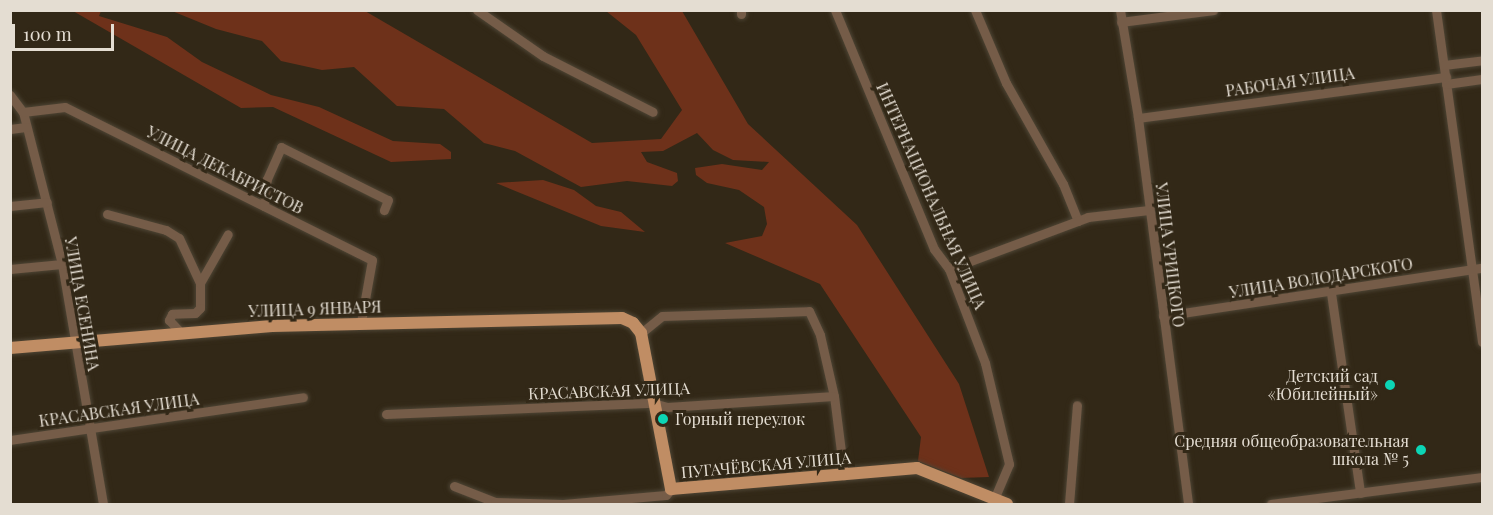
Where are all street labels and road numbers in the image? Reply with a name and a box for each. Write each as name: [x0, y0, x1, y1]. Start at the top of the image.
street label: РАБОЧАЯ УЛИЦА: [1224, 63, 1356, 101]
street label: ИНТЕРНАЦИОНАЛЬНАЯ УЛИЦА: [872, 80, 990, 312]
street label: УЛИЦА ДЕКАБРИСТОВ: [143, 122, 307, 218]
street label: УЛИЦА УРИЦКОГО: [1152, 181, 1188, 329]
street label: УЛИЦА ЕСЕНИНА: [61, 235, 103, 373]
street label: УЛИЦА ВОЛОДАРСКОГО: [1228, 254, 1414, 302]
street label: УЛИЦА 9 ЯНВАРЯ: [248, 297, 382, 321]
street label: КРАСАВСКАЯ УЛИЦА: [528, 379, 690, 403]
street label: КРАСАВСКАЯ УЛИЦА: [38, 389, 200, 431]
street label: ПУГАЧЁВСКАЯ УЛИЦА: [680, 448, 852, 482]

